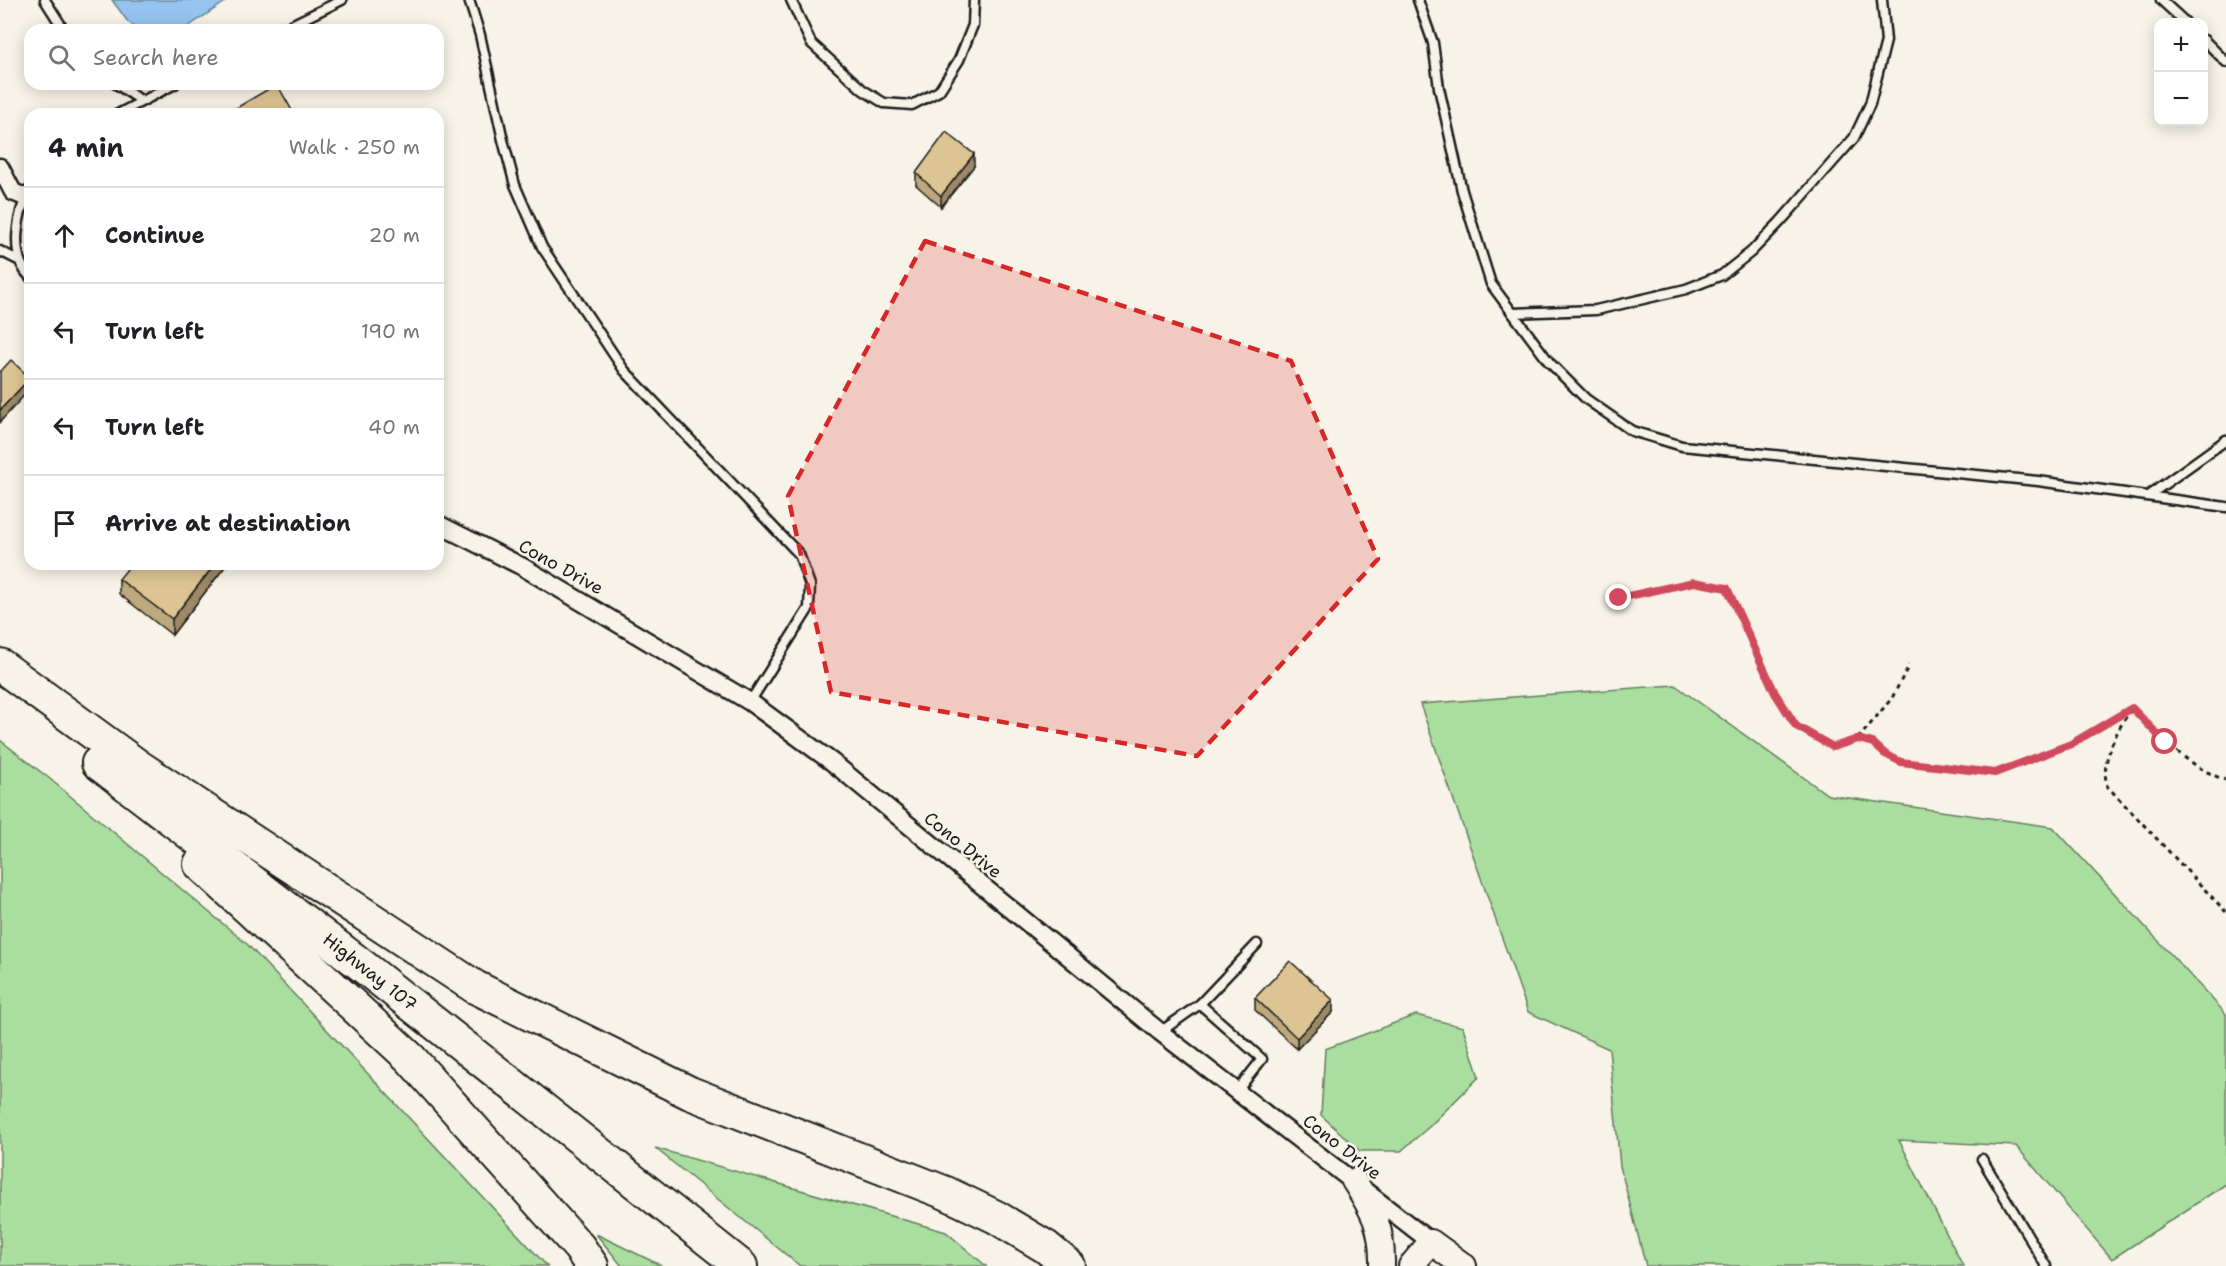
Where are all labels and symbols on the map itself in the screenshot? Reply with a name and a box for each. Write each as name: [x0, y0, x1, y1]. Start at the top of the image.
street label: Cono Drive: [514, 534, 608, 600]
route end: [1605, 584, 1631, 610]
route start: [2151, 728, 2177, 754]
street label: Cono Drive: [919, 806, 1007, 884]
street label: Highway 107: [318, 928, 422, 1016]
street label: Cono Drive: [1298, 1109, 1386, 1185]

